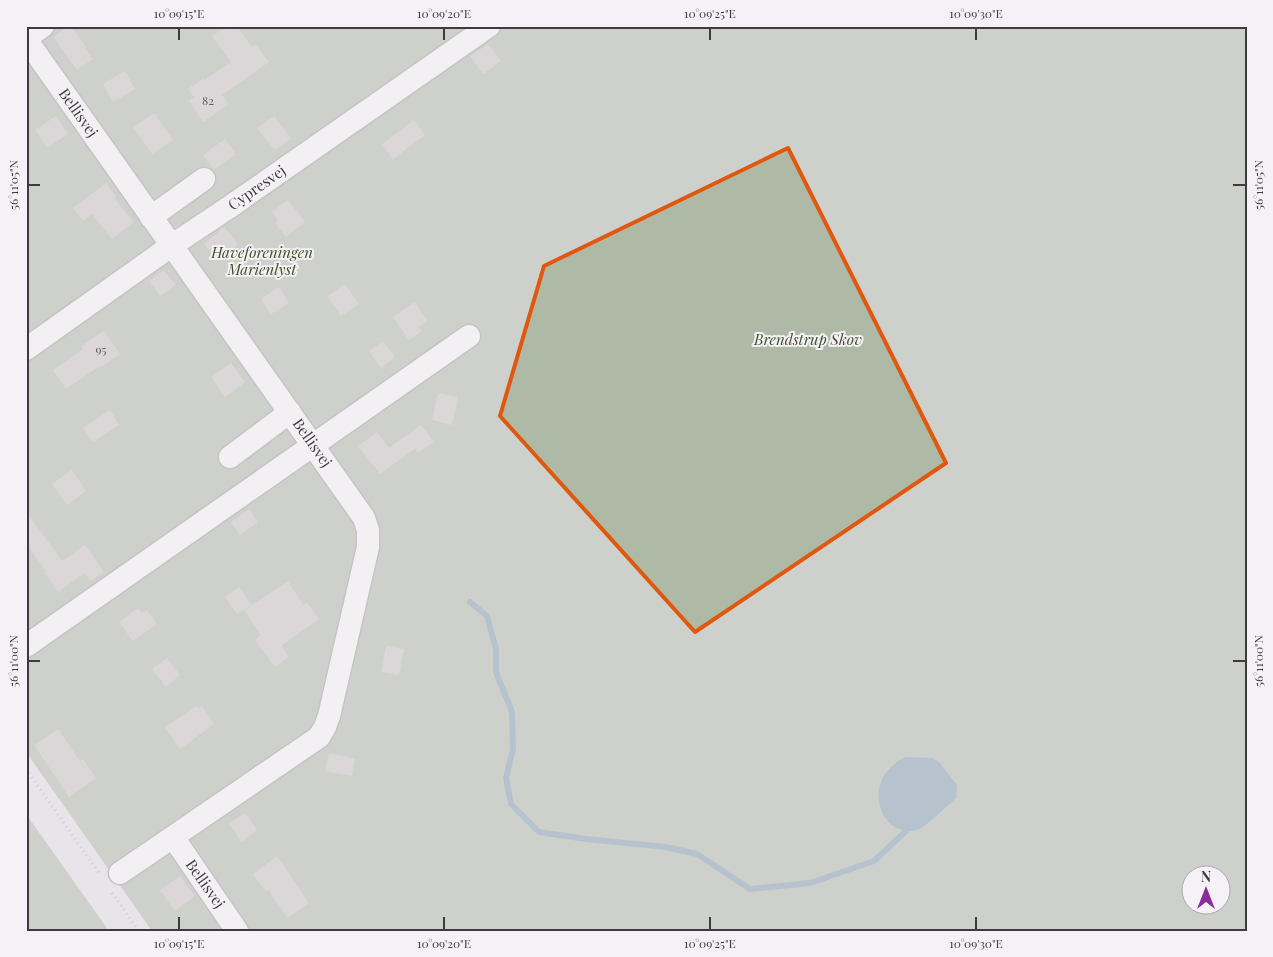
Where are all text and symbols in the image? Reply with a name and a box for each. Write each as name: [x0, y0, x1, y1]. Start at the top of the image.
text: 10°09'15"E: [154, 5, 204, 21]
text: 10°09'20"E: [417, 5, 471, 21]
text: 10°09'25"E: [684, 5, 736, 21]
text: 10°09'30"E: [949, 5, 1003, 21]
street label: Bellisvej: [55, 84, 103, 141]
house number: 82: [202, 92, 214, 108]
text: 56°11'05"N: [5, 159, 21, 210]
text: 56°11'05"N: [1250, 159, 1266, 210]
street label: Cypresvej: [224, 160, 289, 214]
park label: Haveforeningen Marienlyst: [210, 242, 313, 279]
park label: Brendstrup Skov: [753, 329, 862, 349]
house number: 95: [95, 341, 107, 357]
street label: Bellisvej: [289, 414, 337, 471]
text: 56°11'00"N: [5, 634, 21, 687]
text: 56°11'00"N: [1250, 634, 1266, 687]
street label: Bellisvej: [182, 855, 230, 912]
north arrow: [1180, 864, 1230, 914]
text: N: [1201, 867, 1211, 886]
text: 10°09'15"E: [154, 935, 204, 951]
text: 10°09'20"E: [417, 935, 471, 951]
text: 10°09'25"E: [684, 935, 736, 951]
text: 10°09'30"E: [949, 935, 1003, 951]

